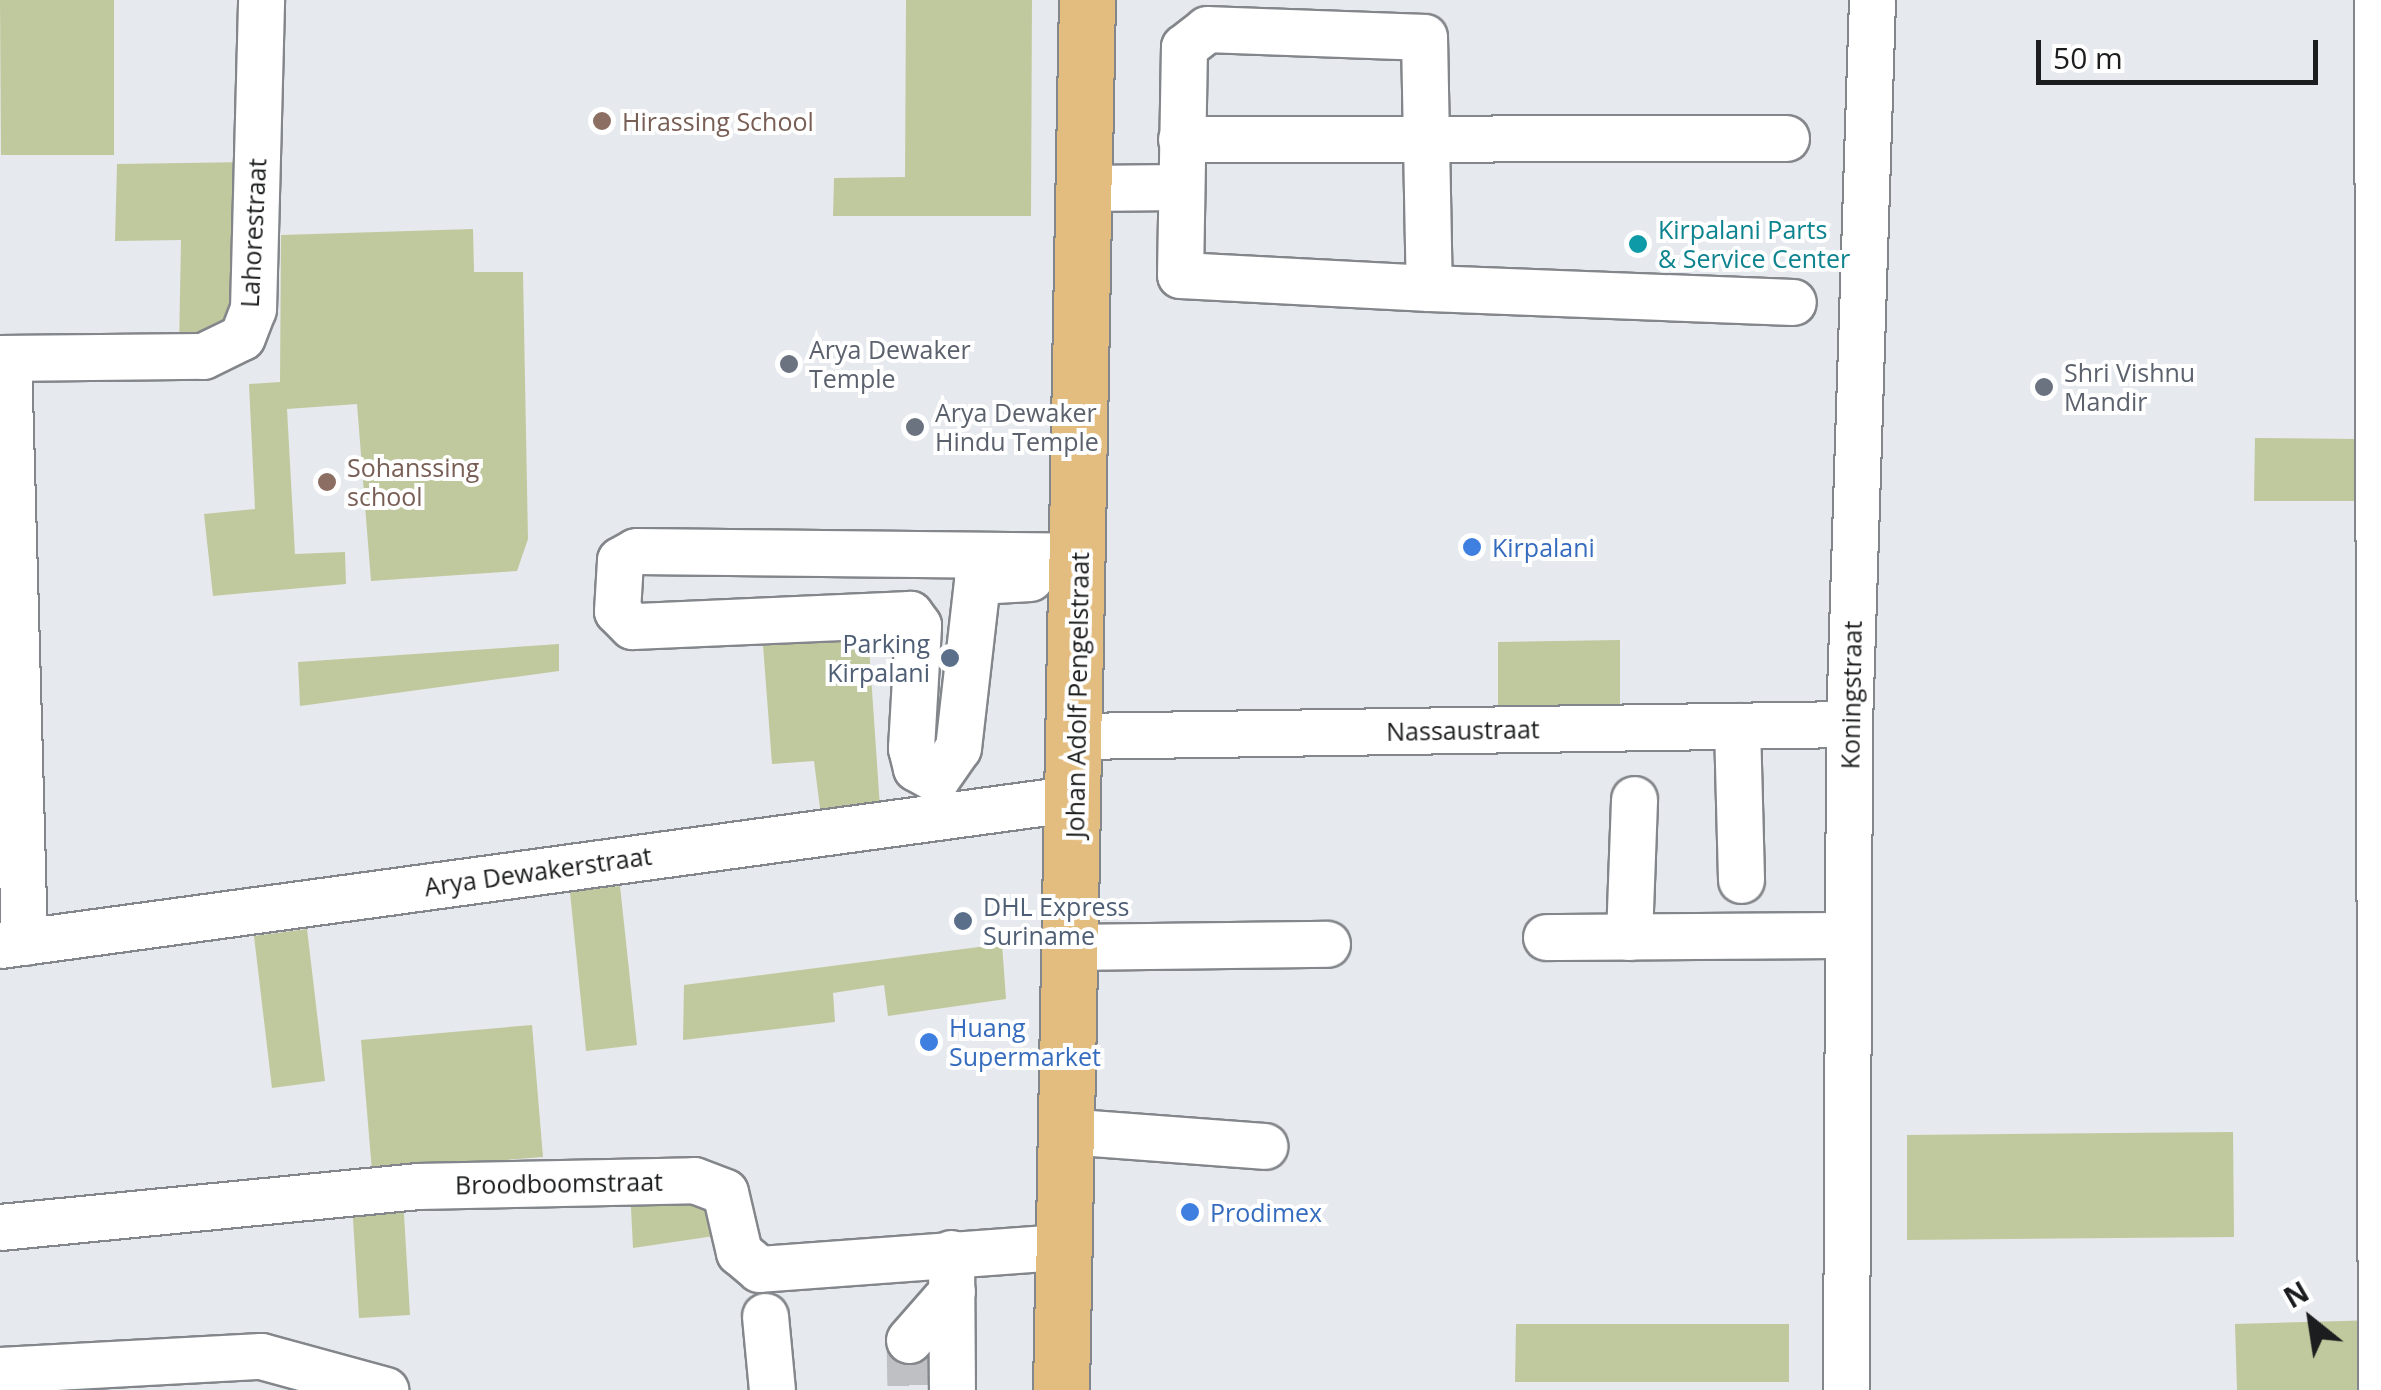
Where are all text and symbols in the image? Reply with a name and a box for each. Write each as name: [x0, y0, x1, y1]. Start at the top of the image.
scale bar: [2041, 20, 2324, 82]
text: 50 m: [2053, 37, 2123, 78]
place label: Hirassing School: [622, 106, 814, 136]
marker: Hirassing School: [591, 110, 613, 132]
street label: Lahorestraat: [234, 158, 272, 308]
place label: Kirpalani Parts & Service Center: [1658, 215, 1850, 274]
marker: Kirpalani Parts & Service Center: [1627, 233, 1649, 255]
place label: Arya Dewaker Temple: [809, 335, 971, 394]
marker: Arya Dewaker Temple: [778, 353, 800, 375]
place label: Shri Vishnu Mandir: [2064, 358, 2195, 417]
marker: Shri Vishnu Mandir: [2033, 376, 2055, 398]
place label: Arya Dewaker Hindu Temple: [935, 398, 1099, 457]
marker: Arya Dewaker Hindu Temple: [904, 416, 926, 438]
place label: Sohanssing school: [347, 453, 479, 512]
marker: Sohanssing school: [316, 471, 338, 493]
place label: Kirpalani: [1492, 532, 1595, 562]
marker: Kirpalani: [1461, 536, 1483, 558]
street label: Johan Adolf Pengelstraat: [1060, 552, 1094, 838]
street label: Koningstraat: [1835, 620, 1867, 770]
place label: Parking Kirpalani: [827, 629, 930, 688]
marker: Parking Kirpalani: [939, 647, 961, 669]
street label: Nassaustraat: [1386, 714, 1540, 746]
street label: Arya Dewakerstraat: [422, 840, 654, 902]
place label: DHL Express Suriname: [983, 892, 1129, 951]
marker: DHL Express Suriname: [952, 910, 974, 932]
place label: Huang Supermarket: [949, 1013, 1101, 1072]
marker: Huang Supermarket: [918, 1031, 940, 1053]
street label: Broodboomstraat: [455, 1166, 663, 1200]
place label: Prodimex: [1210, 1197, 1322, 1227]
marker: Prodimex: [1179, 1201, 1201, 1223]
north arrow: [2261, 1270, 2361, 1370]
text: N: [2277, 1272, 2315, 1316]

